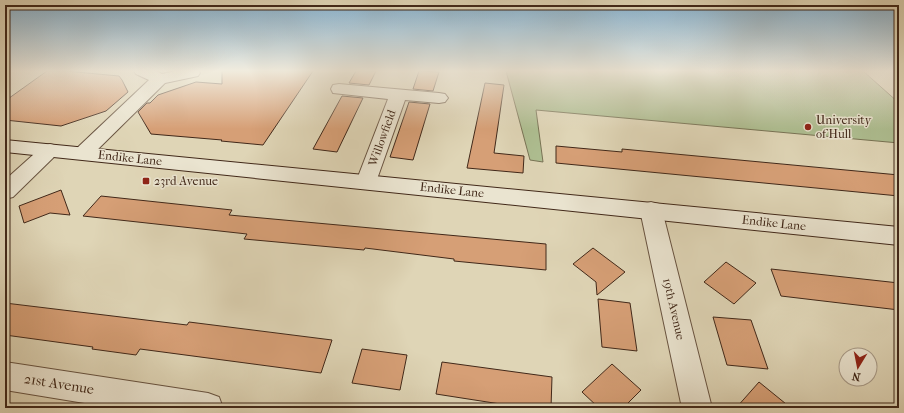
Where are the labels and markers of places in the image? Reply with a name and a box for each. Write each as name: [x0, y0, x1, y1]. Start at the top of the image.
place label: University of Hull: [816, 113, 872, 141]
marker: University of Hull: [803, 122, 813, 132]
place label: 23rd Avenue: [154, 174, 218, 188]
marker: 23rd Avenue: [141, 176, 151, 186]

